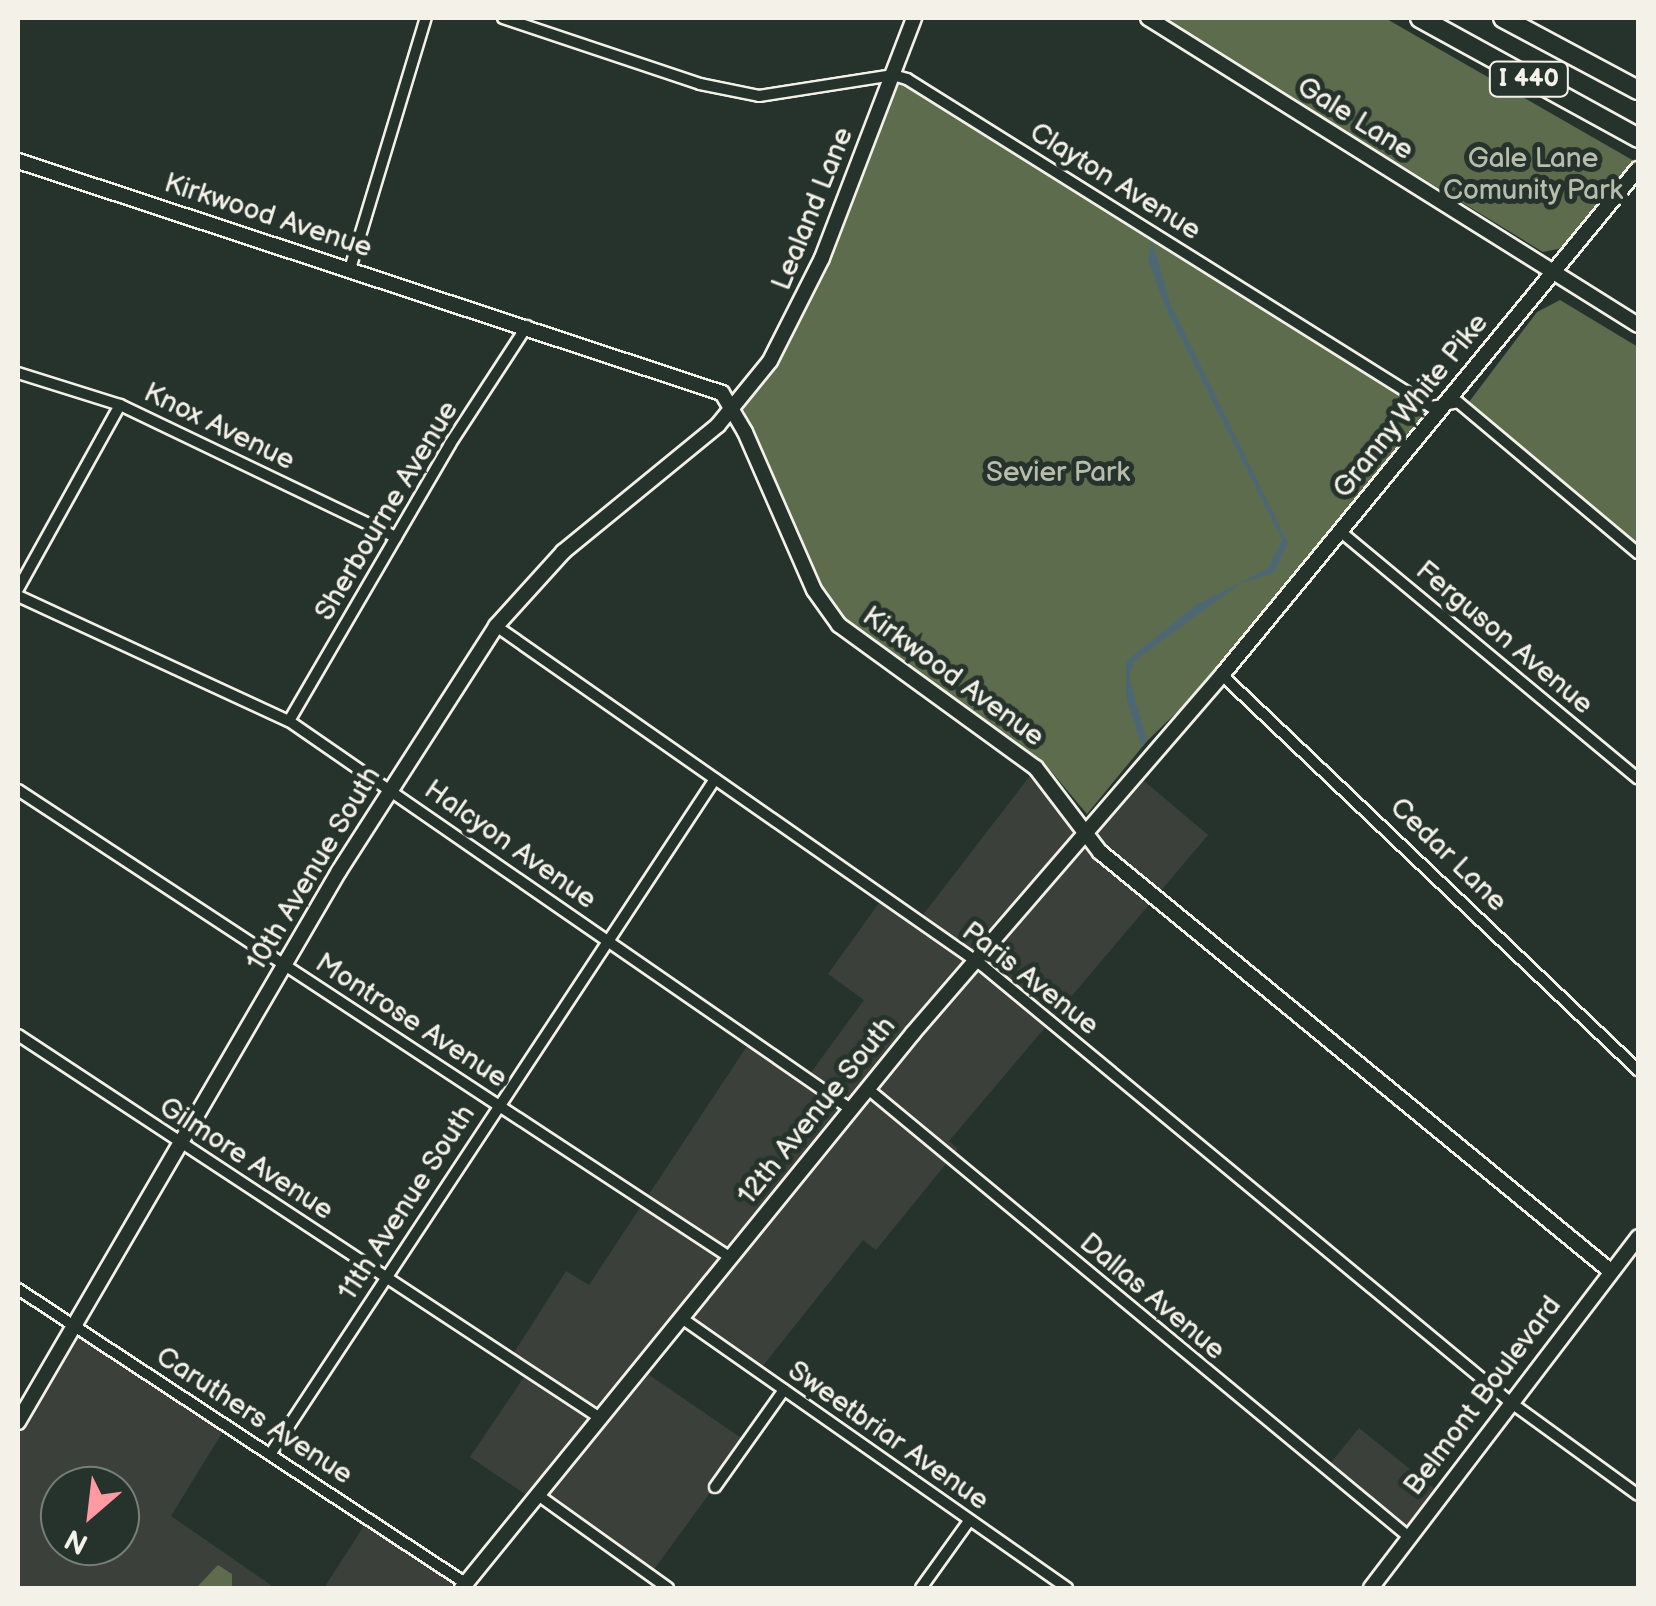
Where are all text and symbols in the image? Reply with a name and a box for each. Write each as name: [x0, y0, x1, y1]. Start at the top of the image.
road number: I 440: [1486, 59, 1572, 99]
street label: Gale Lane: [1291, 70, 1419, 168]
street label: Clayton Avenue: [1023, 116, 1207, 248]
street label: Lealand Lane: [765, 123, 861, 295]
park label: Gale Lane Comunity Park: [1442, 142, 1624, 208]
street label: Kirkwood Avenue: [160, 167, 376, 265]
street label: Granny White Pike: [1325, 306, 1497, 506]
street label: Knox Avenue: [138, 376, 300, 478]
street label: Sherbourne Avenue: [308, 395, 466, 627]
park label: Sevier Park: [986, 456, 1130, 490]
street label: Ferguson Avenue: [1409, 554, 1599, 722]
street label: Kirkwood Avenue: [856, 600, 1050, 754]
street label: 10th Avenue South: [240, 761, 388, 977]
street label: Halcyon Avenue: [418, 773, 602, 917]
street label: Cedar Lane: [1383, 791, 1513, 919]
street label: Paris Avenue: [955, 915, 1105, 1043]
street label: Montrose Avenue: [309, 946, 513, 1096]
street label: 12th Avenue South: [731, 1010, 903, 1212]
street label: Gilmore Avenue: [153, 1090, 339, 1228]
street label: 11th Avenue South: [331, 1099, 483, 1307]
street label: Dallas Avenue: [1072, 1226, 1232, 1368]
street label: Belmont Boulevard: [1397, 1290, 1569, 1502]
street label: Caruthers Avenue: [149, 1340, 359, 1492]
street label: Sweetbriar Avenue: [781, 1354, 995, 1518]
north arrow: [40, 1466, 140, 1566]
text: N: [60, 1522, 94, 1561]

